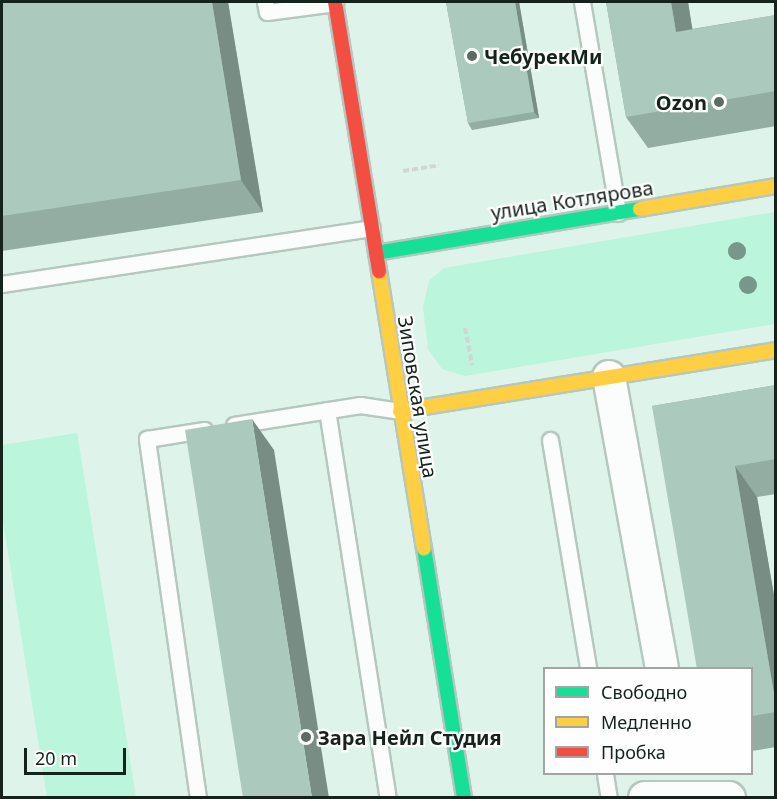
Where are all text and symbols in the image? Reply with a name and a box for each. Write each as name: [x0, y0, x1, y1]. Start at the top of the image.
place label: ЧебурекМи: [484, 44, 602, 68]
marker: ЧебурекМи: [465, 49, 479, 63]
place label: Ozon: [656, 90, 707, 114]
marker: Ozon: [712, 95, 726, 109]
street label: улица Котлярова: [489, 175, 655, 225]
street label: Зиповская улица: [393, 314, 443, 480]
legend: [543, 667, 753, 775]
text: Свободно: [601, 680, 687, 704]
text: Медленно: [601, 710, 692, 734]
place label: Зара Нейл Студия: [318, 725, 502, 749]
marker: Зара Нейл Студия: [299, 730, 313, 744]
scale bar: [27, 736, 129, 774]
text: Пробка: [601, 740, 666, 764]
text: 20 m: [35, 746, 77, 770]

